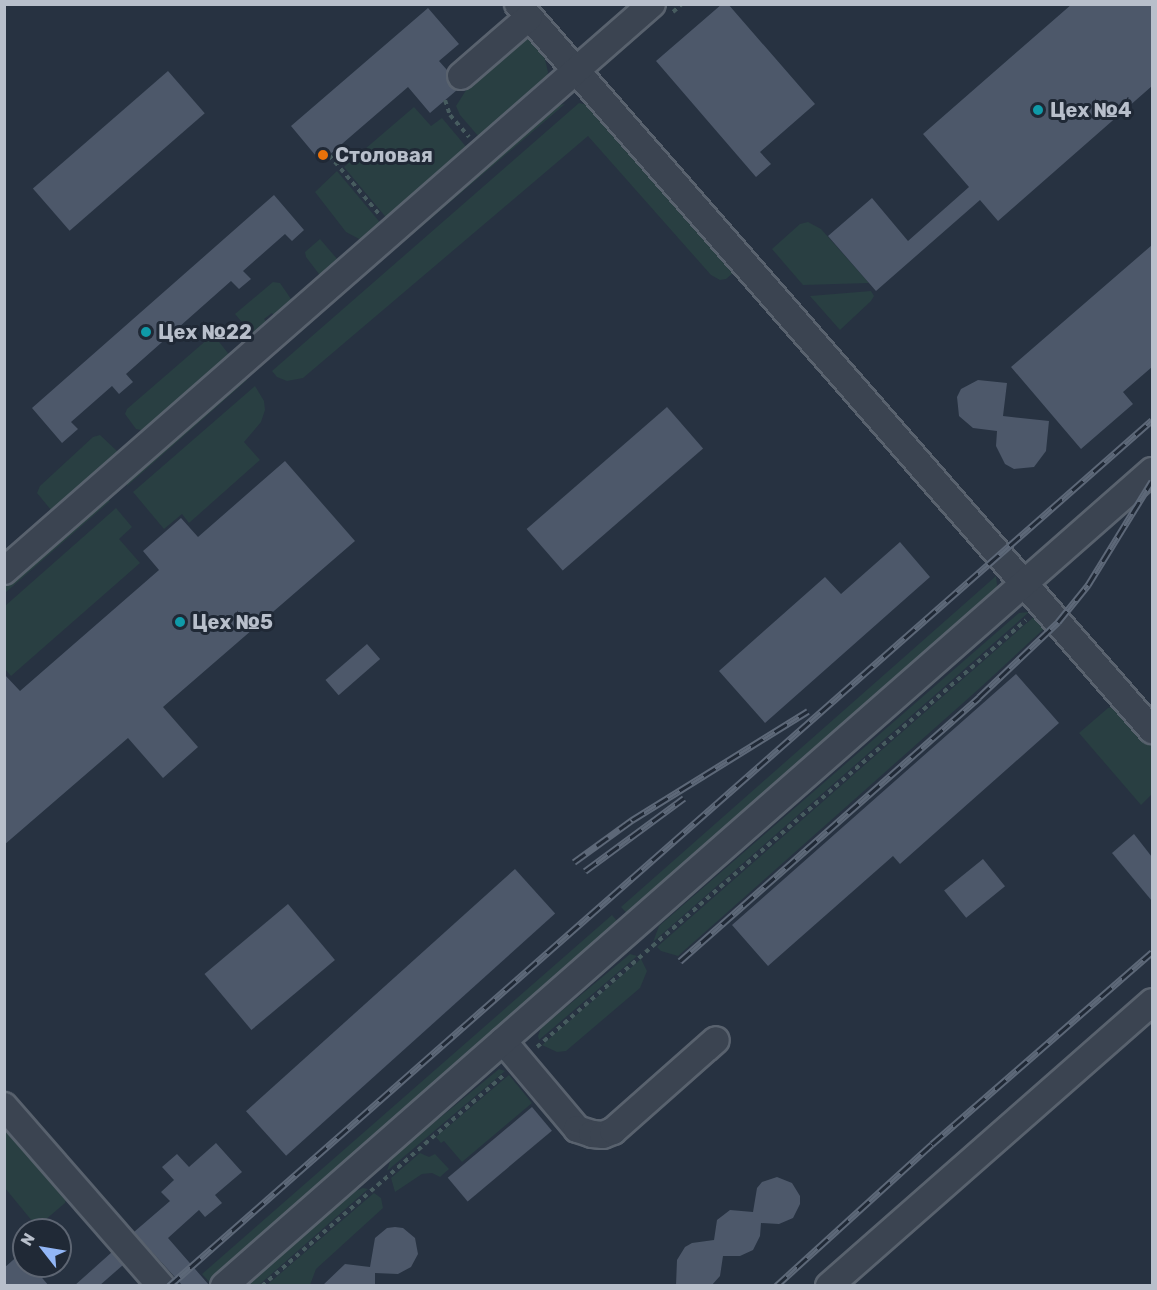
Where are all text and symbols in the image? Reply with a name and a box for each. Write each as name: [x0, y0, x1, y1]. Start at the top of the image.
place label: Цех №4: [1050, 98, 1132, 122]
marker: Цех №4: [1031, 103, 1045, 117]
place label: Столовая: [335, 143, 433, 167]
marker: Столовая: [316, 148, 330, 162]
place label: Цех №22: [158, 320, 252, 344]
marker: Цех №22: [139, 325, 153, 339]
place label: Цех №5: [192, 610, 273, 634]
marker: Цех №5: [173, 615, 187, 629]
north arrow: [12, 1218, 72, 1278]
text: N: [17, 1230, 39, 1249]

